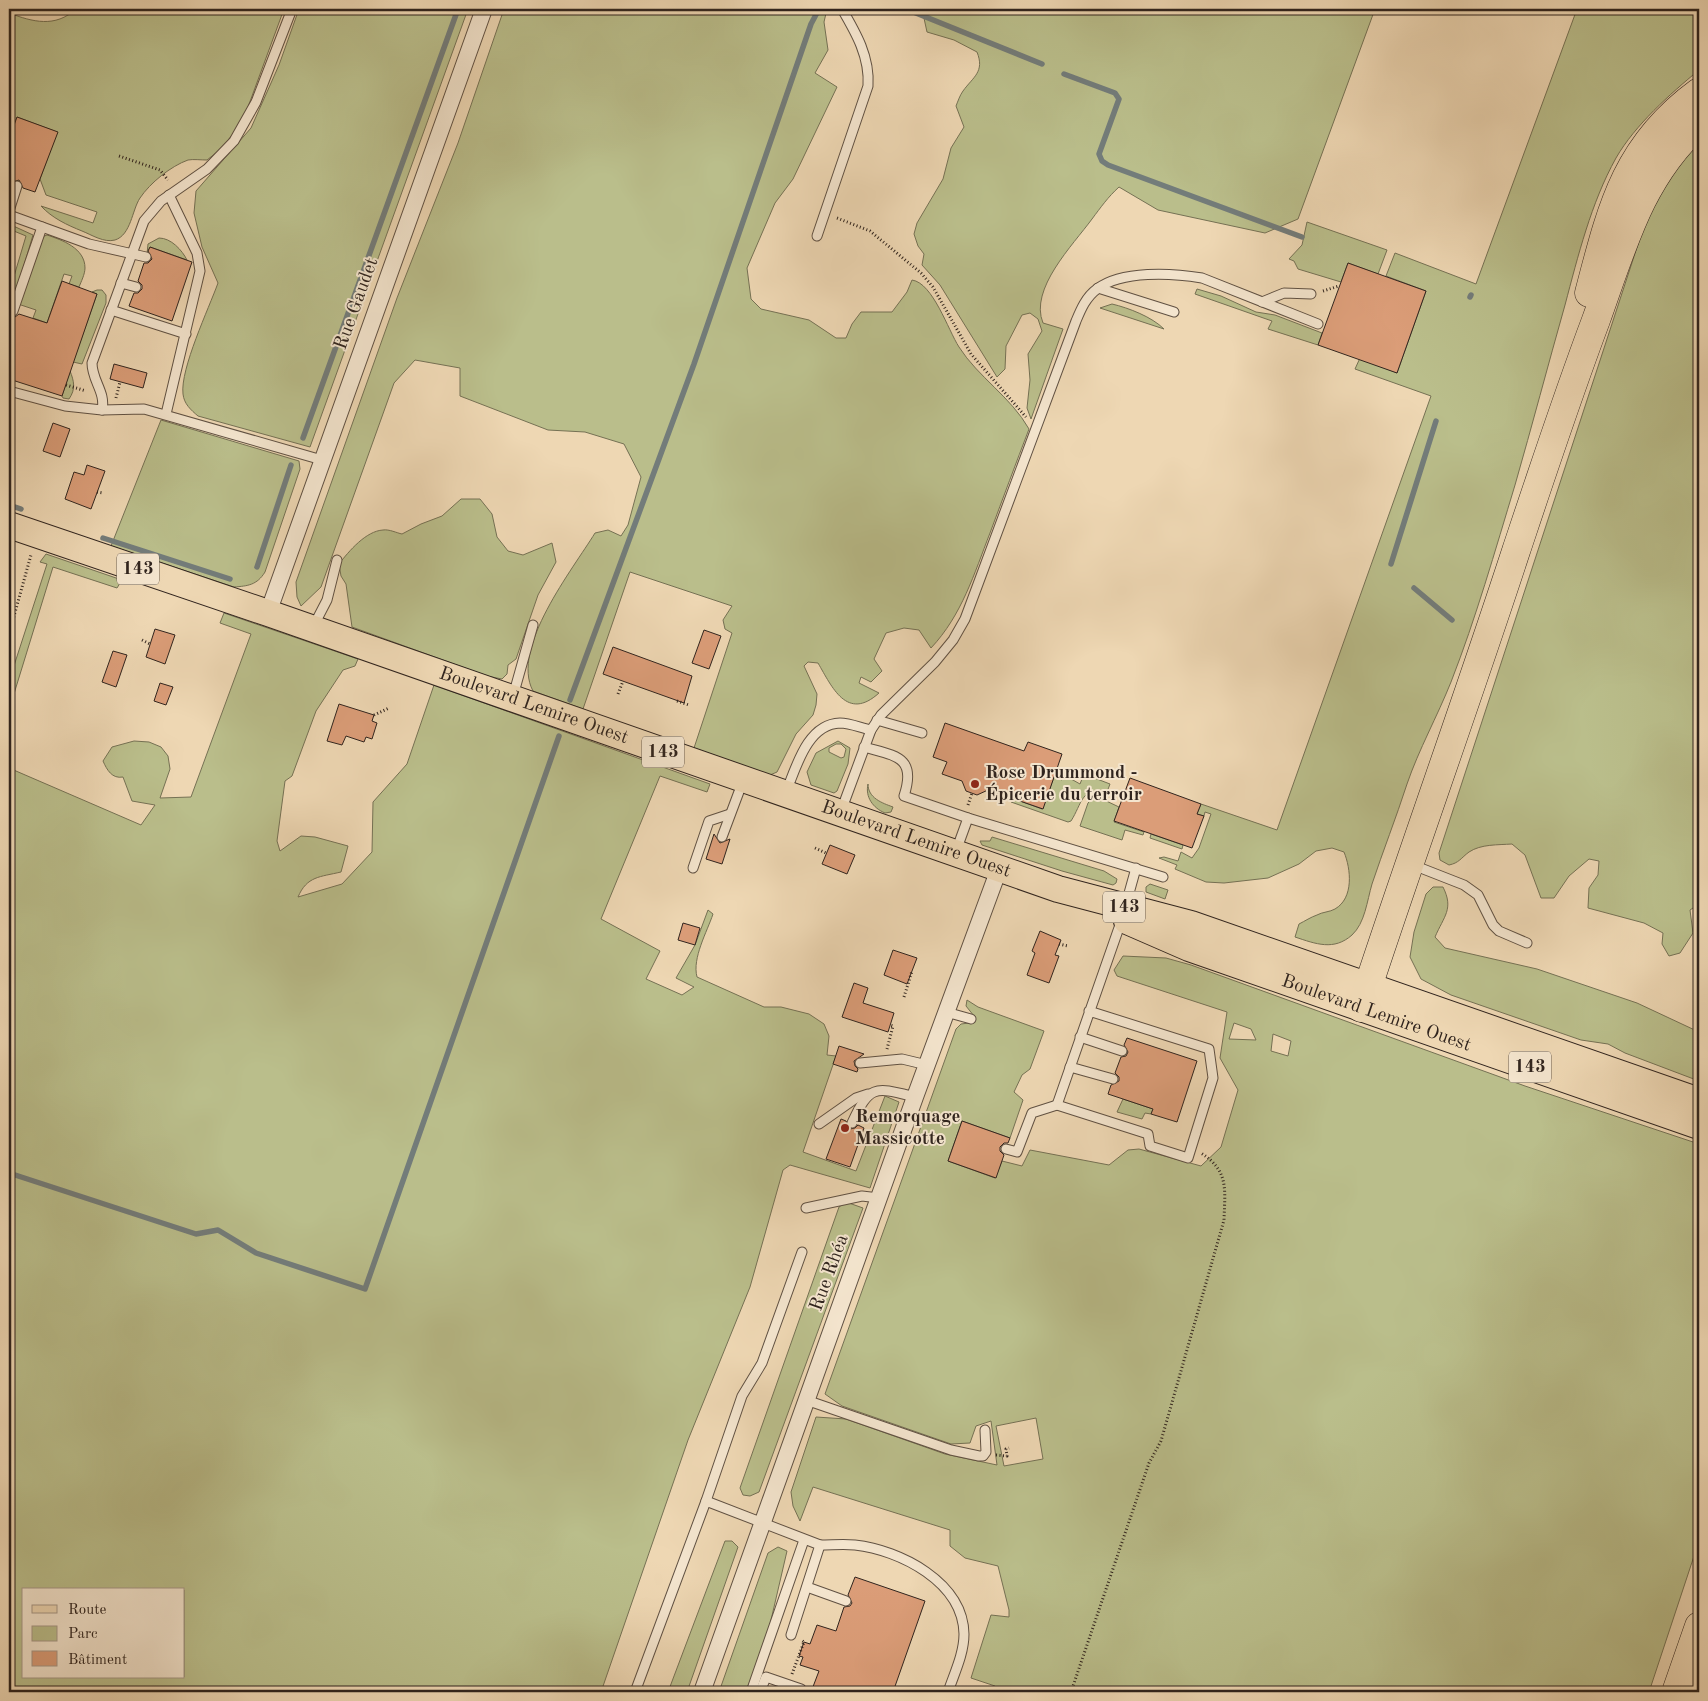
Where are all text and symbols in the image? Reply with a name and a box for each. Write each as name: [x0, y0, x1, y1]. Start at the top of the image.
street label: Rue Gaudet: [332, 255, 382, 353]
road number: 143: [117, 554, 159, 584]
street label: Boulevard Lemire Ouest: [437, 664, 631, 748]
road number: 143: [642, 736, 684, 768]
place label: Rose Drummond - Épicerie du terroir: [985, 764, 1142, 805]
marker: Rose Drummond - Épicerie du terroir: [969, 778, 981, 790]
street label: Boulevard Lemire Ouest: [819, 798, 1013, 881]
road number: 143: [1103, 892, 1145, 922]
street label: Boulevard Lemire Ouest: [1279, 972, 1473, 1055]
road number: 143: [1509, 1052, 1551, 1082]
place label: Remorquage Massicotte: [855, 1108, 960, 1149]
marker: Remorquage Massicotte: [839, 1122, 851, 1134]
street label: Rue Rhéa: [807, 1232, 853, 1314]
legend: [22, 1588, 185, 1678]
text: Route: [68, 1603, 106, 1618]
text: Parc: [68, 1627, 98, 1642]
text: Bâtiment: [68, 1653, 127, 1668]

